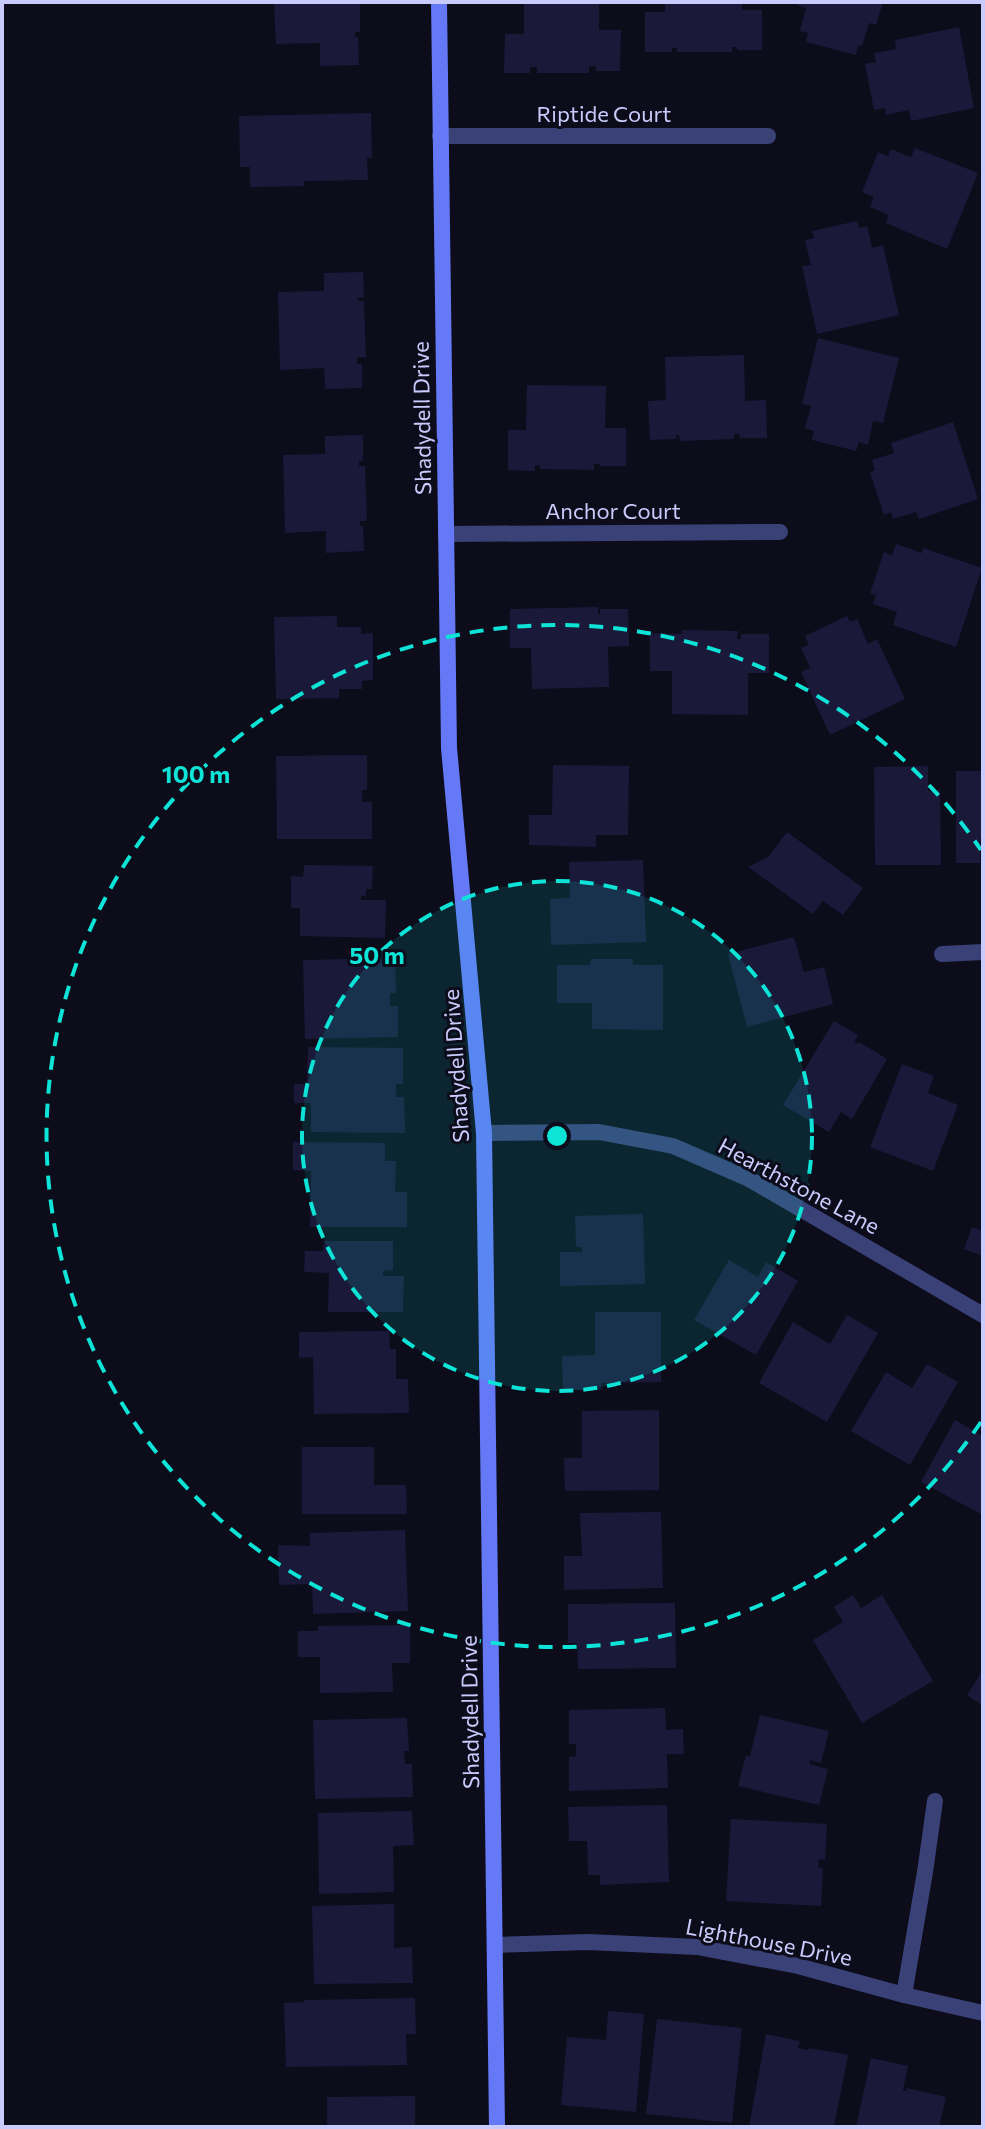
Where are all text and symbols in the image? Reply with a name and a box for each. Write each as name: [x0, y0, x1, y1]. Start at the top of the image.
street label: Riptide Court: [537, 100, 671, 127]
street label: Shadydell Drive: [407, 341, 436, 495]
street label: Anchor Court: [545, 497, 681, 524]
text: 100 m: [162, 759, 230, 788]
text: 50 m: [349, 940, 405, 969]
street label: Shadydell Drive: [437, 988, 474, 1144]
centre of rings: [543, 1122, 571, 1150]
street label: Hearthstone Lane: [714, 1132, 884, 1239]
street label: Shadydell Drive: [455, 1635, 484, 1789]
street label: Lighthouse Drive: [684, 1912, 855, 1971]

